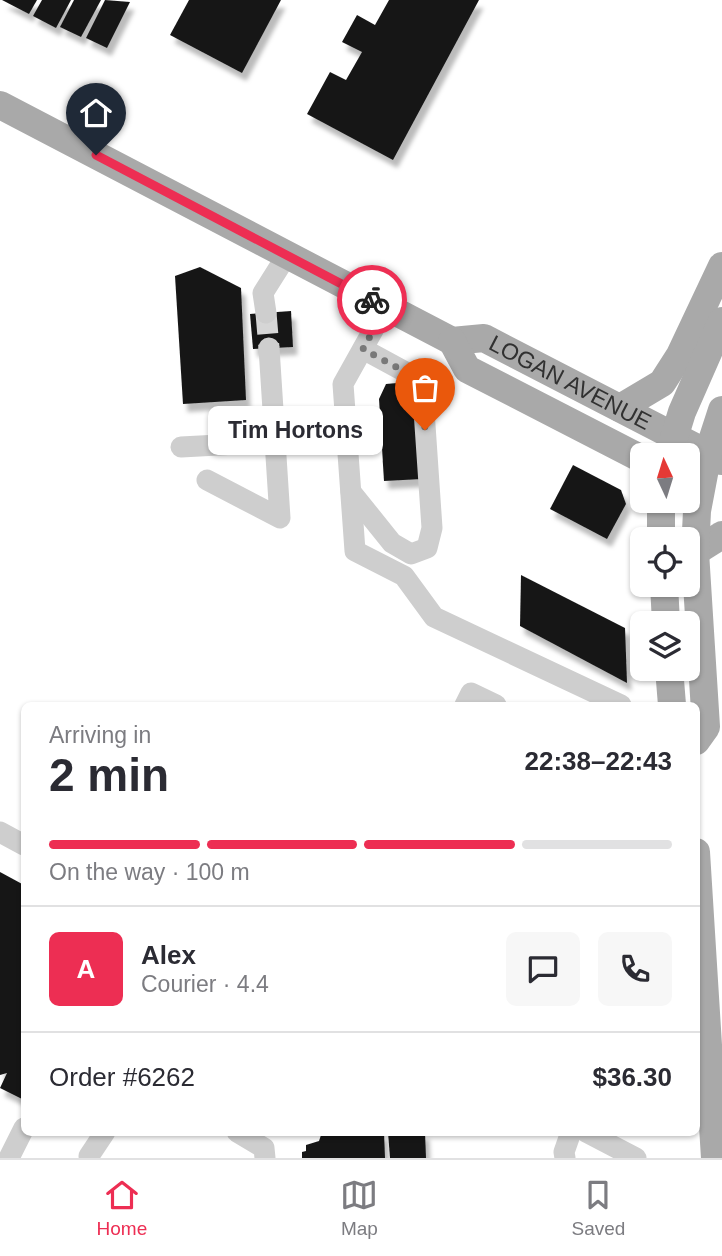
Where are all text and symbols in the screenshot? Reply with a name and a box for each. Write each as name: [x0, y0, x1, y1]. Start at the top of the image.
pin: [66, 83, 126, 155]
icon: home: [77, 94, 115, 132]
courier: [337, 265, 407, 335]
icon: bike: [353, 281, 391, 319]
street label: LOGAN AVENUE: [485, 330, 655, 435]
pin: [395, 358, 455, 430]
icon: bag: [406, 369, 444, 407]
callout: Tim Hortons: [208, 406, 383, 454]
text: Tim Hortons: [228, 417, 363, 443]
north arrow: [630, 443, 700, 513]
map controls: [630, 443, 700, 681]
button: locate: [630, 527, 700, 597]
button: layers: [630, 611, 700, 681]
text: Arriving in: [49, 722, 151, 748]
text: 22:38–22:43: [525, 746, 672, 776]
text: 2 min: [49, 749, 169, 801]
text: On the way · 100 m: [49, 859, 250, 885]
button: chat: [506, 932, 580, 1006]
button: phone: [598, 932, 672, 1006]
text: Alex: [141, 940, 196, 970]
text: A: [77, 954, 95, 984]
text: Courier · 4.4: [141, 971, 269, 997]
text: Order #6262: [49, 1062, 195, 1092]
text: $36.30: [592, 1062, 672, 1092]
tab: Home: [97, 1176, 147, 1240]
tab: Map: [340, 1176, 378, 1240]
tab: Saved: [572, 1176, 625, 1240]

